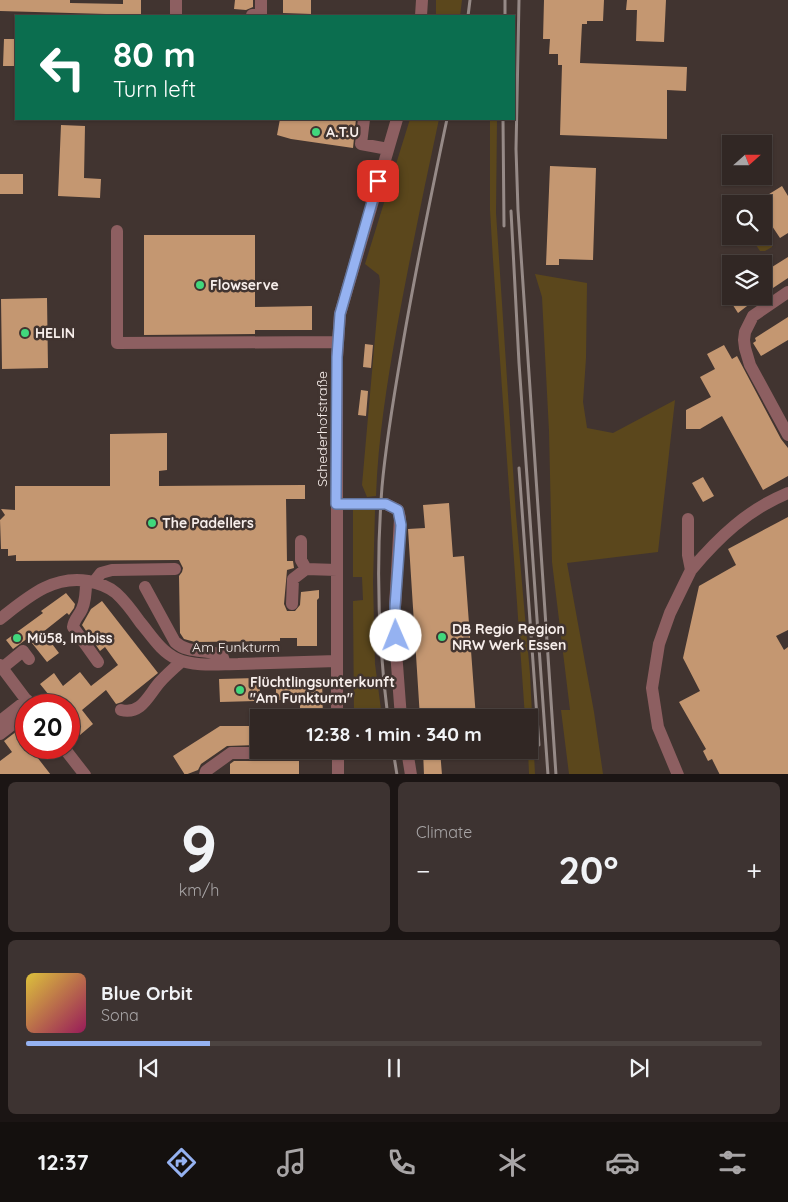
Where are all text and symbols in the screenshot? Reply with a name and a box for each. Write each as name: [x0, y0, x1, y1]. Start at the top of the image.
text: 80 m: [113, 32, 196, 76]
icon: left: [30, 35, 95, 100]
text: Turn left: [113, 75, 196, 103]
place label: A.T.U: [326, 123, 359, 141]
marker: A.T.U: [310, 126, 322, 138]
north arrow: [722, 135, 772, 185]
map controls: [722, 135, 772, 305]
pin: [357, 160, 399, 202]
icon: arrive: [364, 167, 392, 195]
button: search: [722, 195, 772, 245]
button: layers: [722, 255, 772, 305]
place label: Flowserve: [210, 276, 279, 294]
marker: Flowserve: [194, 279, 206, 291]
place label: HELIN: [35, 324, 75, 342]
marker: HELIN: [19, 327, 31, 339]
street label: Schederhofstraße: [313, 371, 331, 487]
place label: The Padellers: [162, 514, 254, 532]
marker: The Padellers: [146, 517, 158, 529]
position arrow: [369, 609, 421, 661]
place label: DB Regio Region NRW Werk Essen: [452, 620, 566, 654]
place label: Mü58, Imbiss: [27, 629, 113, 647]
marker: DB Regio Region NRW Werk Essen: [436, 631, 448, 643]
marker: Mü58, Imbiss: [11, 632, 23, 644]
street label: Am Funkturm: [192, 638, 280, 656]
place label: Flüchtlingsunterkunft "Am Funkturm": [250, 673, 395, 707]
marker: Flüchtlingsunterkunft "Am Funkturm": [234, 684, 246, 696]
speed limit sign: 20: [15, 694, 80, 759]
text: 12:38 · 1 min · 340 m: [306, 722, 482, 746]
text: 9: [181, 807, 217, 888]
text: Climate: [416, 822, 472, 842]
text: 20°: [558, 846, 618, 894]
text: −: [416, 853, 431, 888]
text: +: [746, 853, 762, 888]
text: km/h: [179, 880, 219, 900]
text: Blue Orbit: [101, 981, 193, 1005]
text: Sona: [101, 1005, 139, 1025]
icon: previous: [135, 1054, 163, 1082]
icon: pause: [380, 1054, 408, 1082]
icon: next: [625, 1054, 653, 1082]
icon: directions: [164, 1145, 199, 1180]
icon: music: [274, 1145, 309, 1180]
icon: phone: [384, 1145, 419, 1180]
icon: climate: [495, 1145, 530, 1180]
icon: car: [605, 1145, 640, 1180]
icon: filters: [715, 1145, 750, 1180]
text: 12:37: [38, 1148, 89, 1176]

